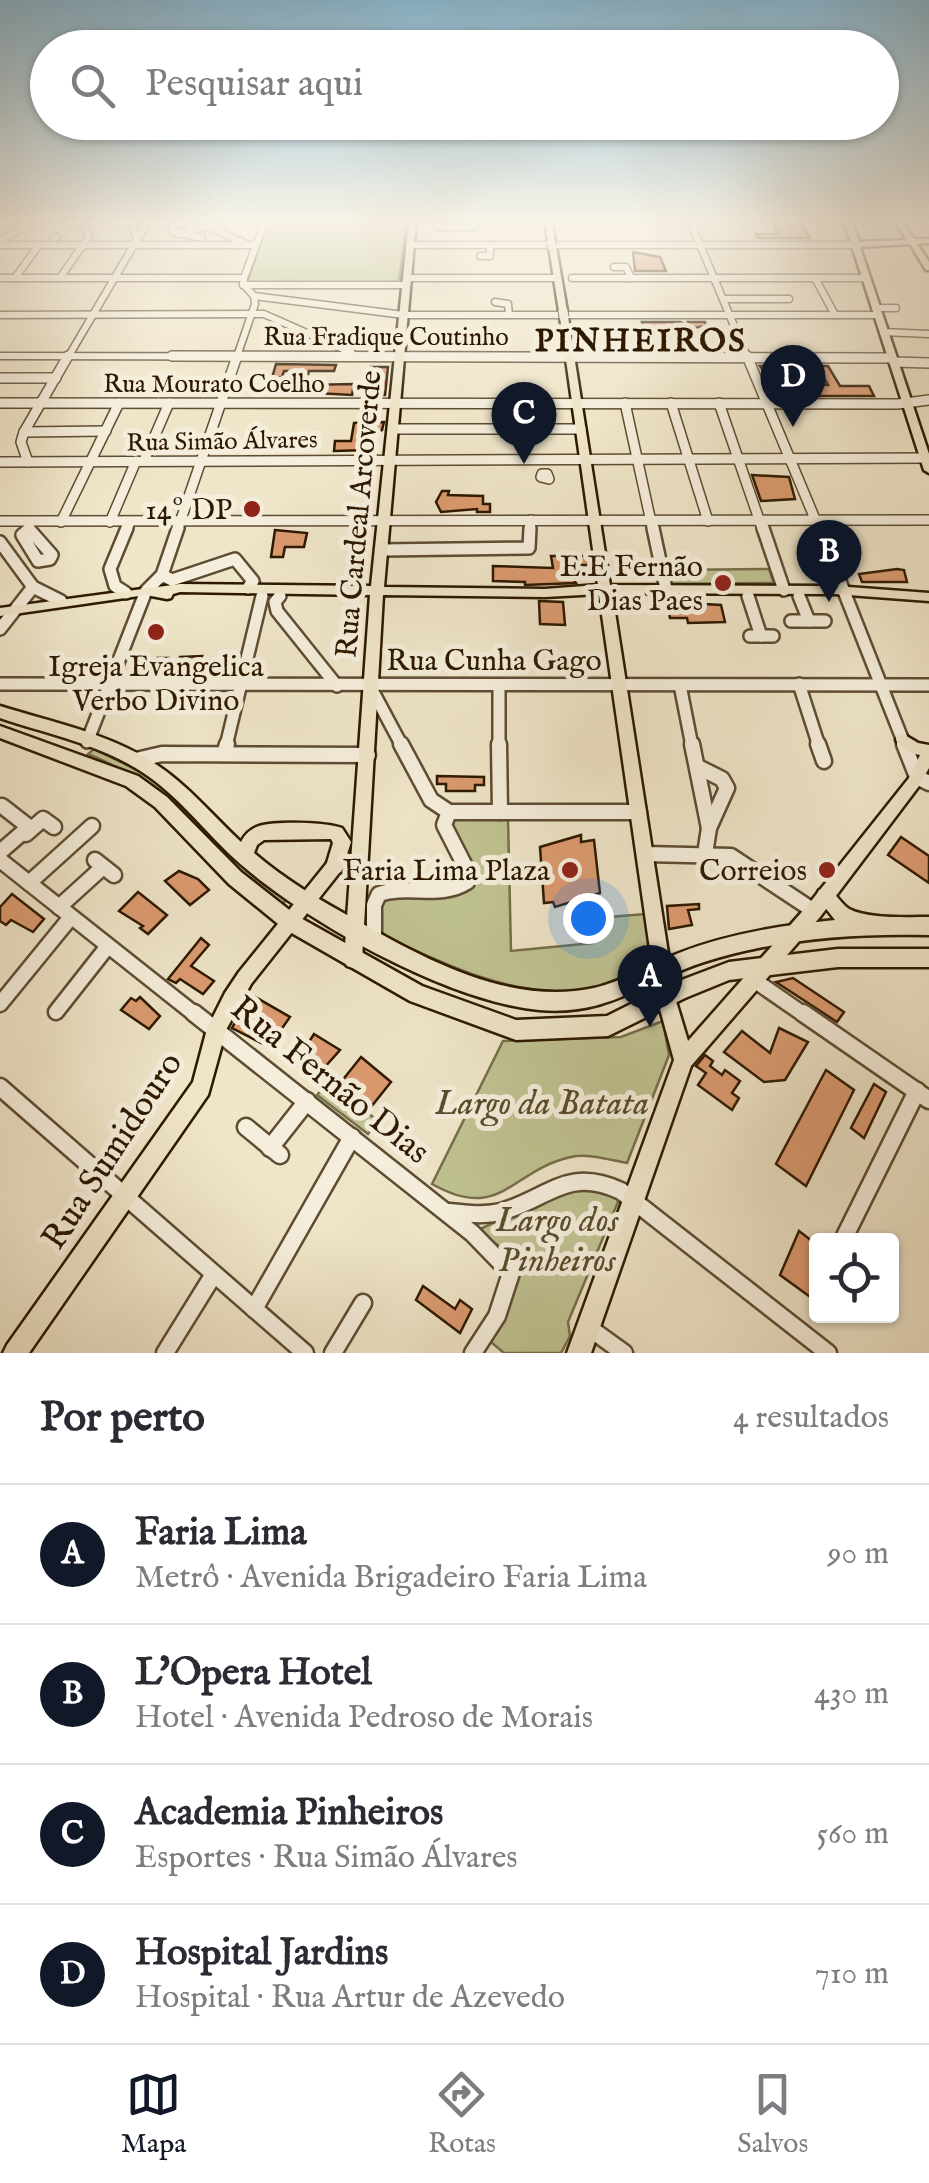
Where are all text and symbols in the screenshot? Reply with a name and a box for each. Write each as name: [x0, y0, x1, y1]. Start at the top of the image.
search box: [30, 30, 899, 140]
icon: search: [65, 58, 120, 113]
text: Pesquisar aqui: [145, 61, 363, 109]
street label: Rua Fradique Coutinho: [263, 322, 509, 354]
district label: PINHEIROS: [535, 322, 747, 363]
pin: D: [760, 344, 826, 427]
street label: Rua Mourato Coelho: [103, 369, 325, 401]
street label: Rua Cardeal Arcoverde: [328, 369, 391, 659]
pin: C: [492, 382, 556, 464]
street label: Rua Simão Álvares: [126, 423, 318, 460]
place label: 14º DP: [146, 492, 232, 530]
marker: 14º DP: [241, 498, 263, 520]
pin: B: [796, 520, 862, 602]
place label: E.E Fernão Dias Paes: [560, 549, 703, 621]
marker: E.E Fernão Dias Paes: [712, 572, 734, 594]
marker: Igreja Evangelica Verbo Divino: [145, 621, 167, 643]
street label: Rua Cunha Gago: [386, 643, 602, 681]
place label: Igreja Evangelica Verbo Divino: [48, 649, 264, 721]
place label: Faria Lima Plaza: [342, 853, 550, 891]
place label: Correios: [699, 853, 807, 891]
marker: Faria Lima Plaza: [559, 859, 581, 881]
marker: Correios: [816, 859, 838, 881]
your location: [563, 893, 614, 944]
pin: A: [618, 944, 682, 1027]
street label: Rua Fernão Dias: [221, 987, 438, 1175]
street label: Rua Sumidouro: [32, 1044, 194, 1259]
park label: Largo da Batata: [434, 1082, 649, 1127]
park label: Largo dos Pinheiros: [495, 1199, 620, 1284]
map controls: [809, 1233, 899, 1323]
button: locate: [809, 1233, 899, 1323]
text: Por perto: [40, 1392, 205, 1445]
text: 4 resultados: [733, 1398, 889, 1439]
text: Faria Lima: [135, 1510, 307, 1558]
text: A: [62, 1534, 83, 1575]
text: 90 m: [828, 1534, 889, 1575]
text: Metrô · Avenida Brigadeiro Faria Lima: [135, 1558, 647, 1599]
text: L'Opera Hotel: [135, 1650, 372, 1698]
text: B: [62, 1674, 83, 1715]
text: 430 m: [814, 1674, 889, 1715]
text: Hotel · Avenida Pedroso de Morais: [135, 1698, 593, 1739]
text: Academia Pinheiros: [135, 1790, 443, 1838]
text: C: [61, 1814, 84, 1855]
text: 560 m: [817, 1814, 889, 1855]
text: Esportes · Rua Simão Álvares: [135, 1838, 518, 1879]
text: Hospital Jardins: [135, 1930, 388, 1978]
text: D: [60, 1954, 85, 1995]
text: 710 m: [815, 1954, 889, 1995]
text: Hospital · Rua Artur de Azevedo: [135, 1978, 565, 2019]
tab: Mapa: [121, 2067, 186, 2162]
tab: Rotas: [428, 2067, 496, 2162]
tab: Salvos: [737, 2067, 808, 2162]

